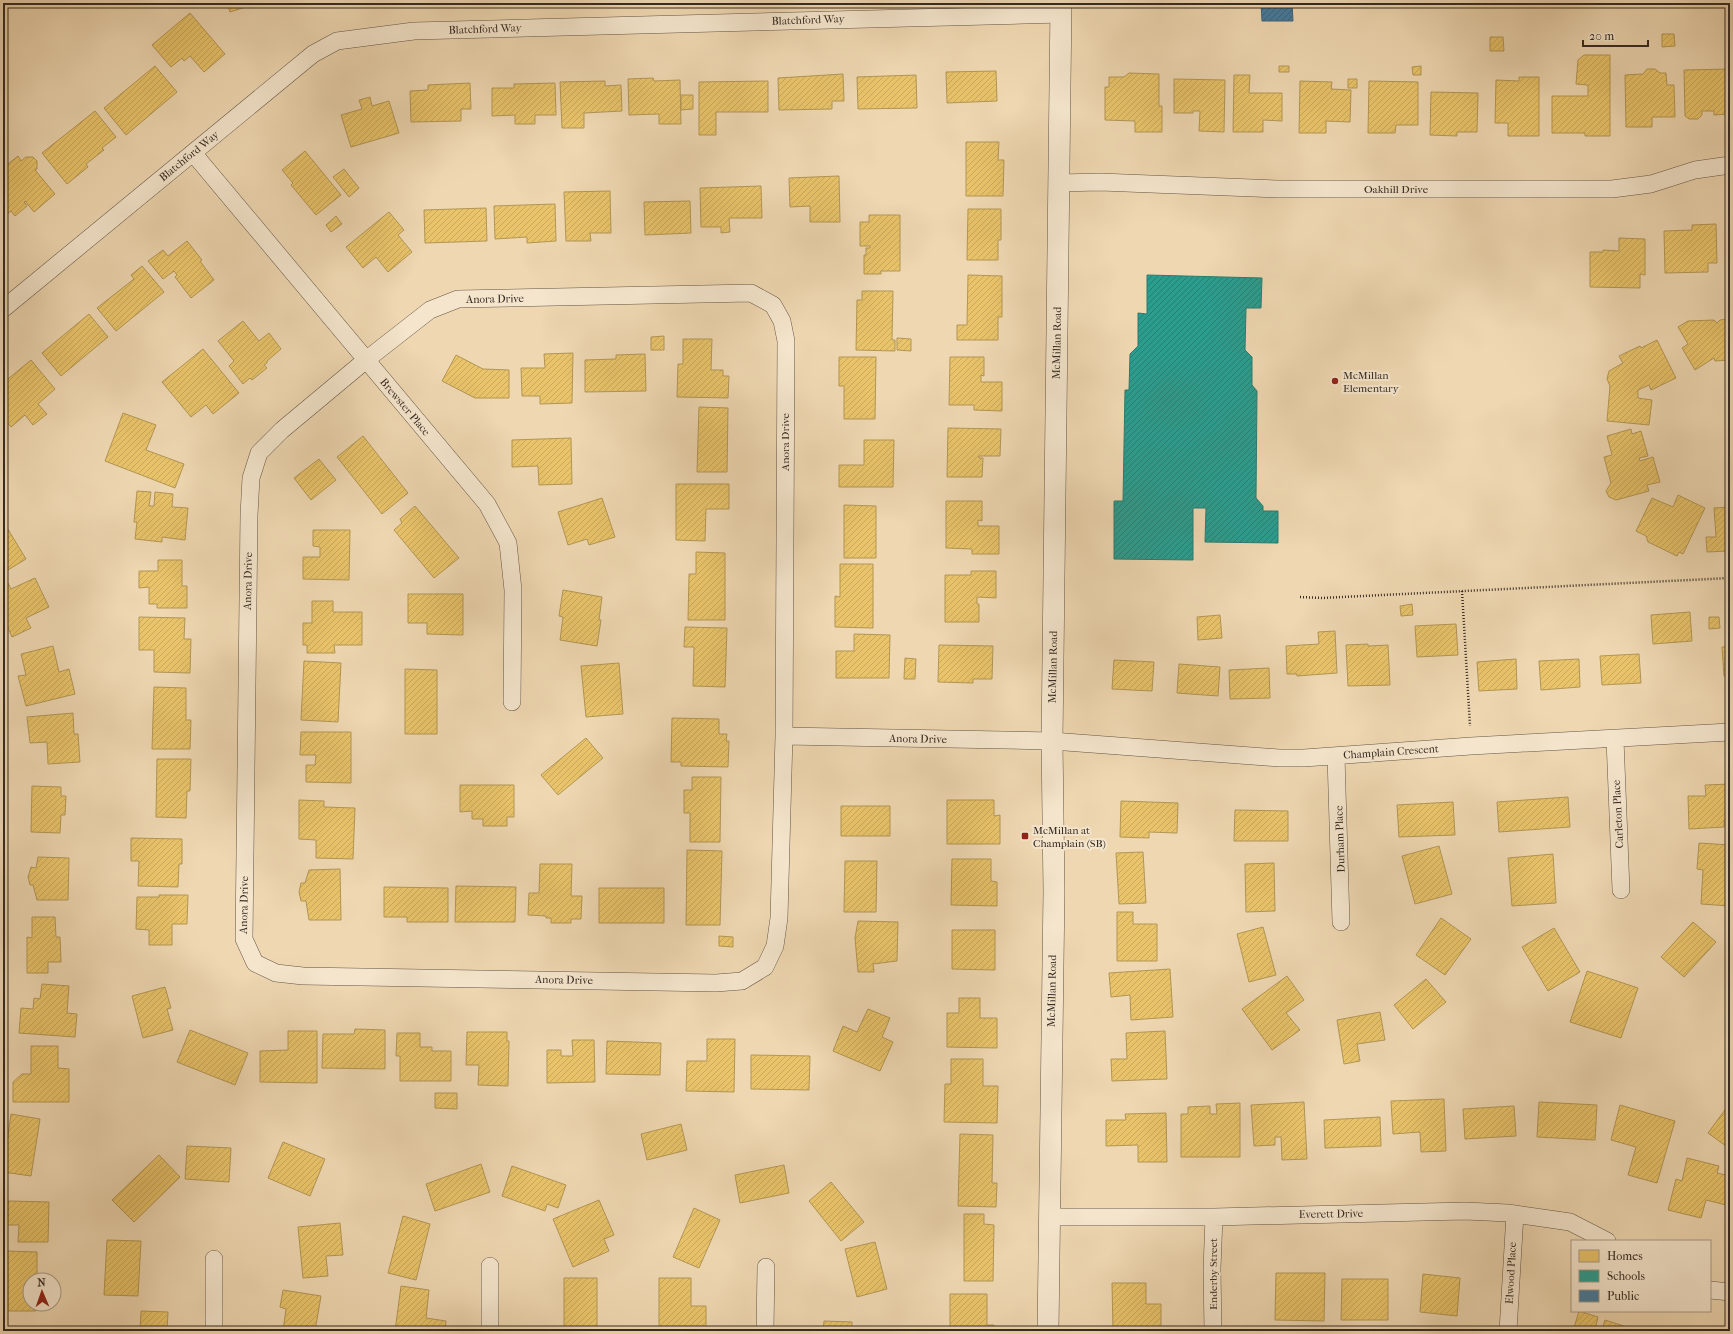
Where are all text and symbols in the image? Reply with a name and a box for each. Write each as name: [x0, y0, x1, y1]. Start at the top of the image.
street label: Blatchford Way: [771, 12, 846, 28]
street label: Blatchford Way: [448, 21, 523, 37]
scale bar: [1583, 22, 1648, 48]
text: 20 m: [1589, 29, 1614, 43]
street label: Blatchford Way: [157, 127, 222, 184]
street label: Oakhill Drive: [1364, 183, 1429, 196]
street label: Anora Drive: [465, 292, 525, 306]
street label: McMillan Road: [1050, 306, 1064, 379]
place label: McMillan Elementary: [1343, 369, 1400, 395]
street label: Brewster Place: [377, 376, 433, 439]
marker: McMillan Elementary: [1330, 376, 1340, 386]
street label: Anora Drive: [779, 412, 792, 472]
street label: Anora Drive: [241, 551, 255, 611]
street label: McMillan Road: [1046, 630, 1060, 703]
street label: Anora Drive: [888, 732, 948, 746]
street label: Champlain Crescent: [1343, 742, 1439, 762]
street label: Carleton Place: [1610, 779, 1626, 849]
street label: Durham Place: [1332, 805, 1348, 873]
place label: McMillan at Champlain (SB): [1033, 824, 1106, 850]
marker: McMillan at Champlain (SB): [1020, 831, 1030, 841]
street label: Anora Drive: [237, 875, 251, 935]
street label: McMillan Road: [1045, 954, 1059, 1027]
street label: Anora Drive: [534, 973, 594, 987]
street label: Everett Drive: [1299, 1207, 1364, 1221]
street label: Enderby Street: [1207, 1238, 1220, 1310]
legend: [1571, 1240, 1711, 1312]
street label: Elwood Place: [1503, 1241, 1519, 1304]
text: Homes: [1607, 1249, 1643, 1263]
text: Schools: [1607, 1269, 1646, 1283]
north arrow: [22, 1272, 62, 1312]
text: N: [37, 1276, 47, 1289]
text: Public: [1607, 1289, 1639, 1303]

